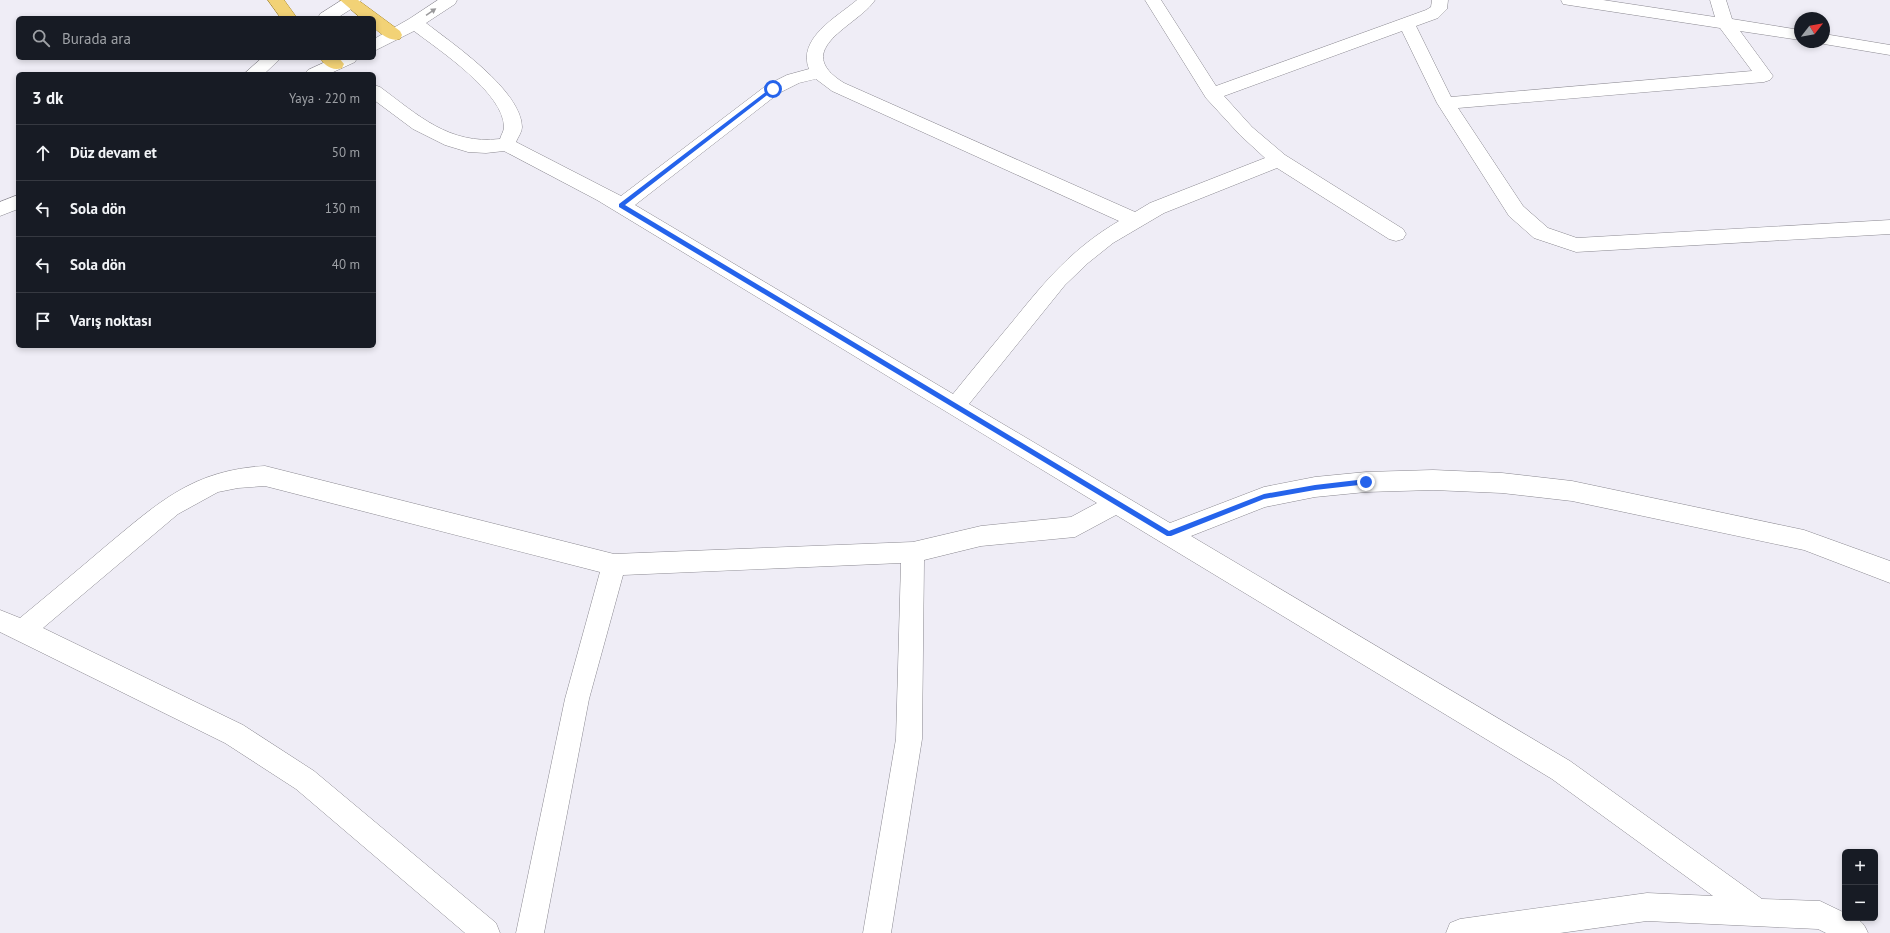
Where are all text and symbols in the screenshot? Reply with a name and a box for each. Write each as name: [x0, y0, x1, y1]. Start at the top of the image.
one-way arrow: [426, 8, 437, 16]
north arrow: [1794, 12, 1830, 48]
search box: [16, 16, 376, 60]
icon: search: [30, 27, 52, 49]
text: Burada ara: [62, 29, 131, 48]
route start: [764, 80, 782, 98]
text: 3 dk: [32, 87, 63, 109]
text: Yaya · 220 m: [289, 90, 360, 107]
icon: ahead: [32, 142, 54, 164]
text: Düz devam et: [70, 143, 157, 162]
text: 50 m: [332, 144, 360, 161]
icon: left: [32, 198, 54, 220]
text: Sola dön: [70, 199, 126, 218]
text: 130 m: [325, 200, 360, 217]
icon: left: [32, 254, 54, 276]
text: Sola dön: [70, 255, 126, 274]
text: 40 m: [332, 256, 360, 273]
icon: arrive: [32, 310, 54, 332]
text: Varış noktası: [70, 311, 152, 330]
route end: [1357, 473, 1375, 491]
map controls: [1842, 849, 1878, 921]
button: +: [1842, 849, 1878, 885]
button: −: [1842, 885, 1878, 921]

